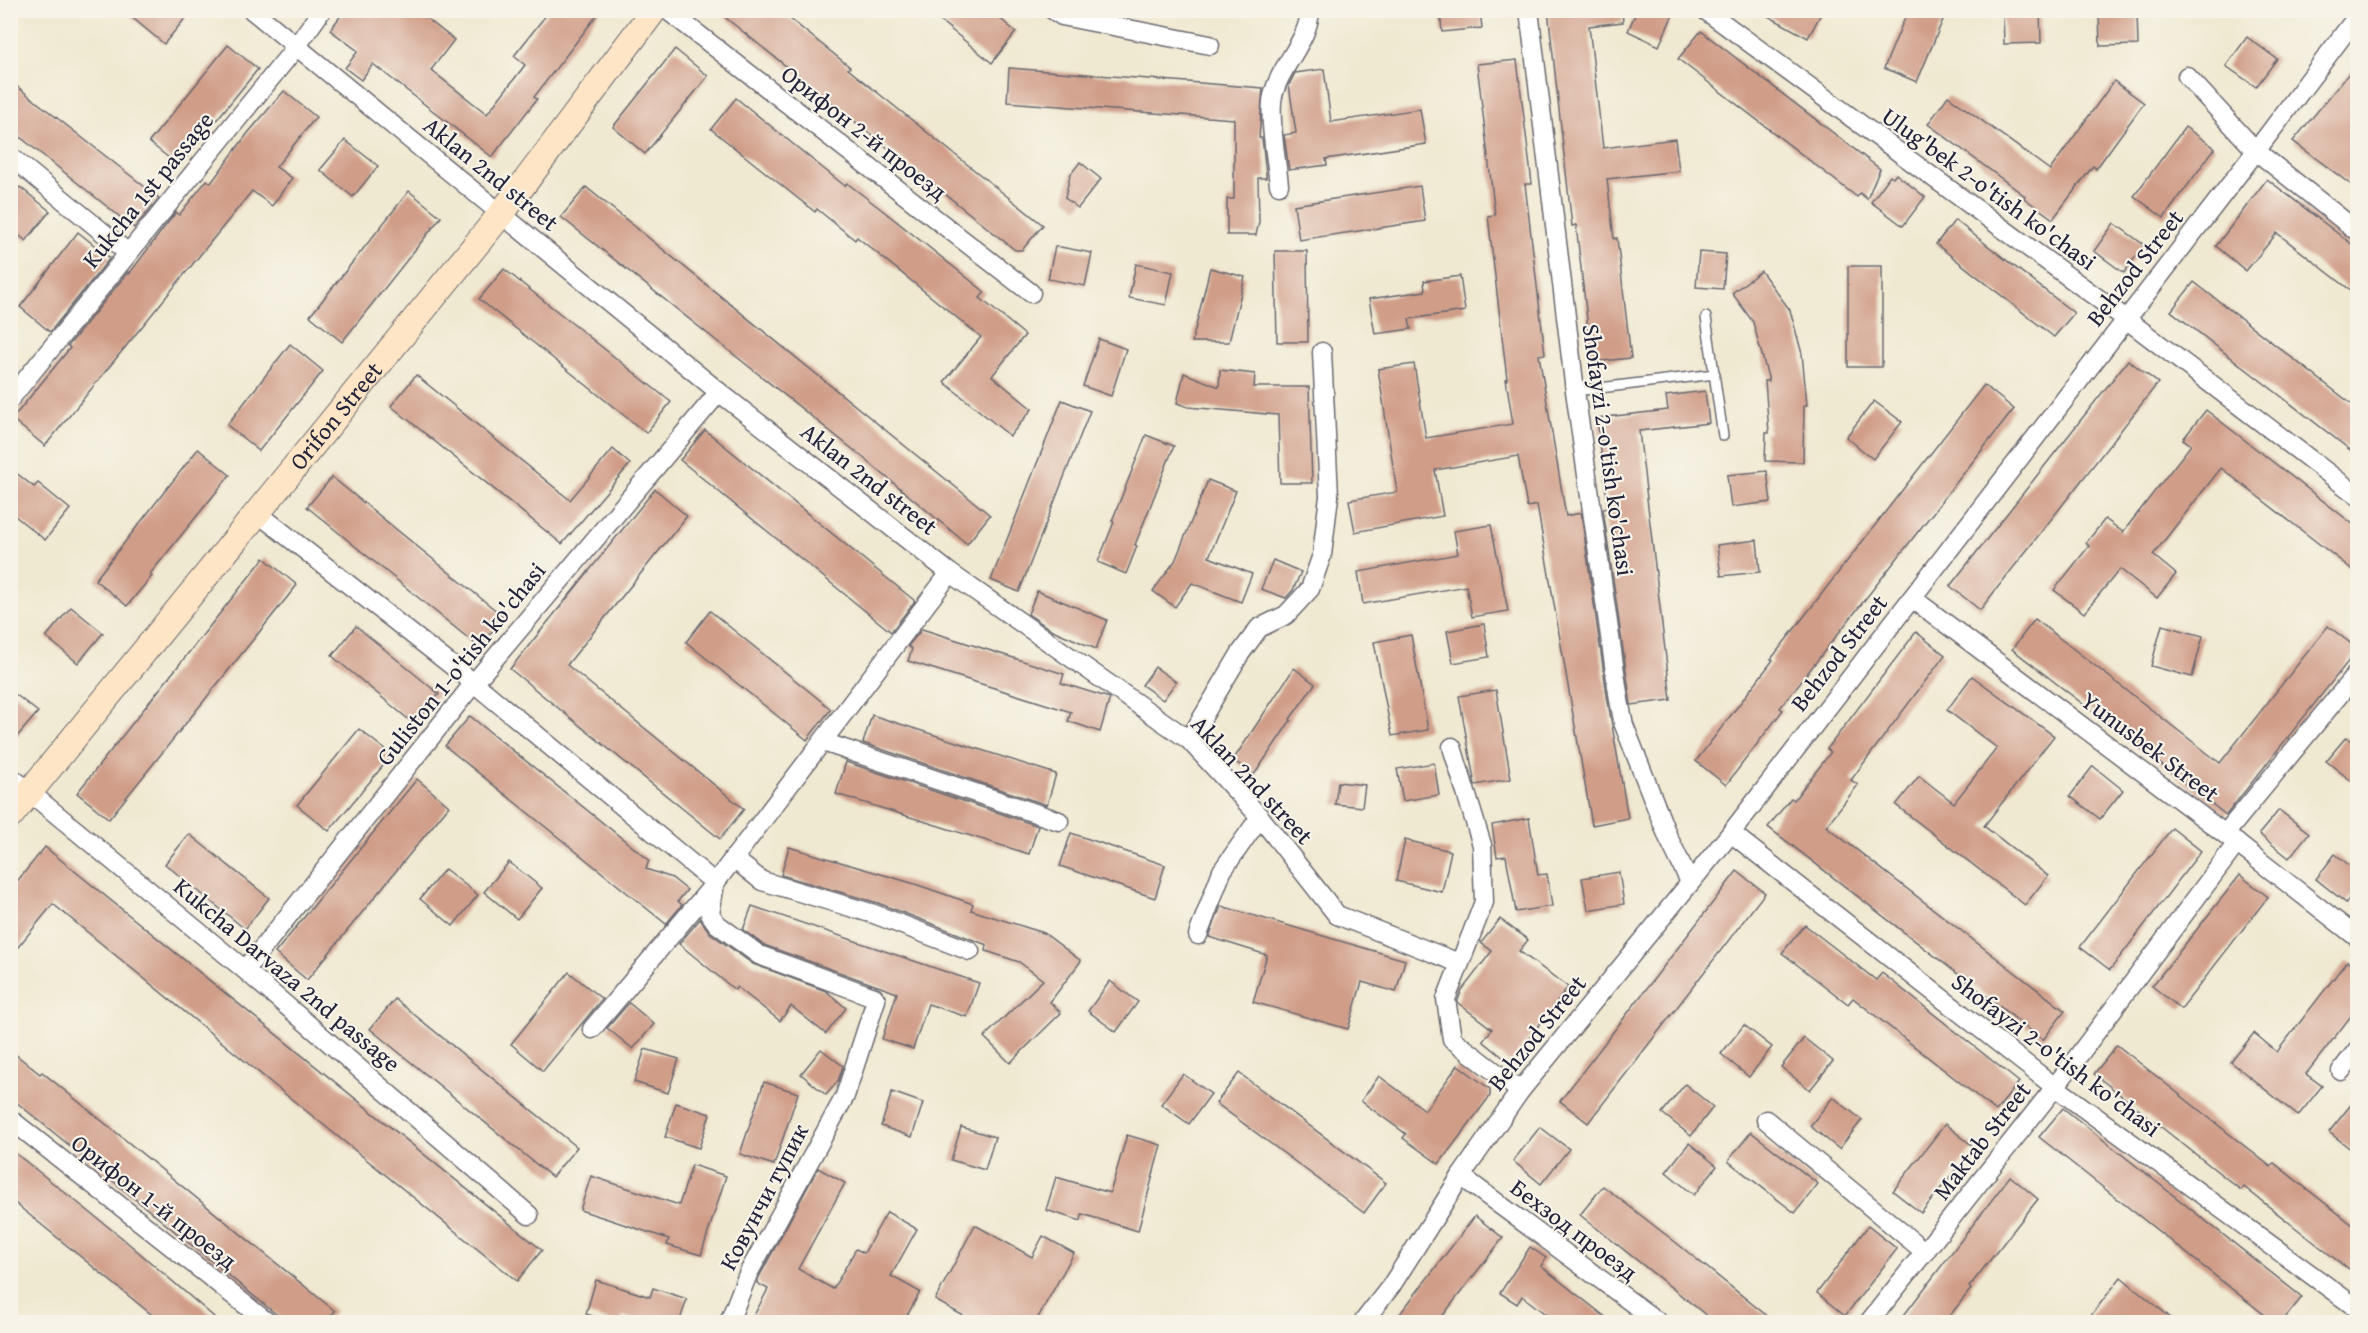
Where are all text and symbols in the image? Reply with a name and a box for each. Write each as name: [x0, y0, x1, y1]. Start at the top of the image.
street label: Орифон 2-й проезд: [774, 57, 955, 209]
street label: Ulug'bek 2-o'tish ko'chasi: [1875, 99, 2104, 279]
street label: Kukcha 1st passage: [73, 104, 222, 275]
street label: Аklаn 2nd street: [416, 108, 567, 240]
street label: Behzod Street: [2078, 201, 2192, 334]
street label: Shofayzi 2-o'tish ko'chasi: [1573, 322, 1644, 578]
street label: Orifon Street: [281, 354, 391, 478]
street label: Аklаn 2nd street: [793, 414, 946, 544]
street label: Guliston 1-o'tish ko'chasi: [367, 554, 554, 773]
street label: Behzod Street: [1782, 586, 1896, 719]
street label: Yunusbek Street: [2074, 683, 2227, 811]
street label: Аklаn 2nd street: [1183, 707, 1322, 852]
street label: Kukcha Darvaza 2nd passage: [166, 869, 408, 1080]
street label: Shofayzi 2-o'tish ko'chasi: [1944, 964, 2169, 1145]
street label: Behzod Street: [1479, 967, 1595, 1098]
street label: Maktab Street: [1924, 1074, 2039, 1207]
street label: Ковунчи тупик: [710, 1117, 817, 1276]
street label: Орифон 1-й проезд: [64, 1126, 245, 1278]
street label: Бехзод проезд: [1503, 1170, 1645, 1289]

